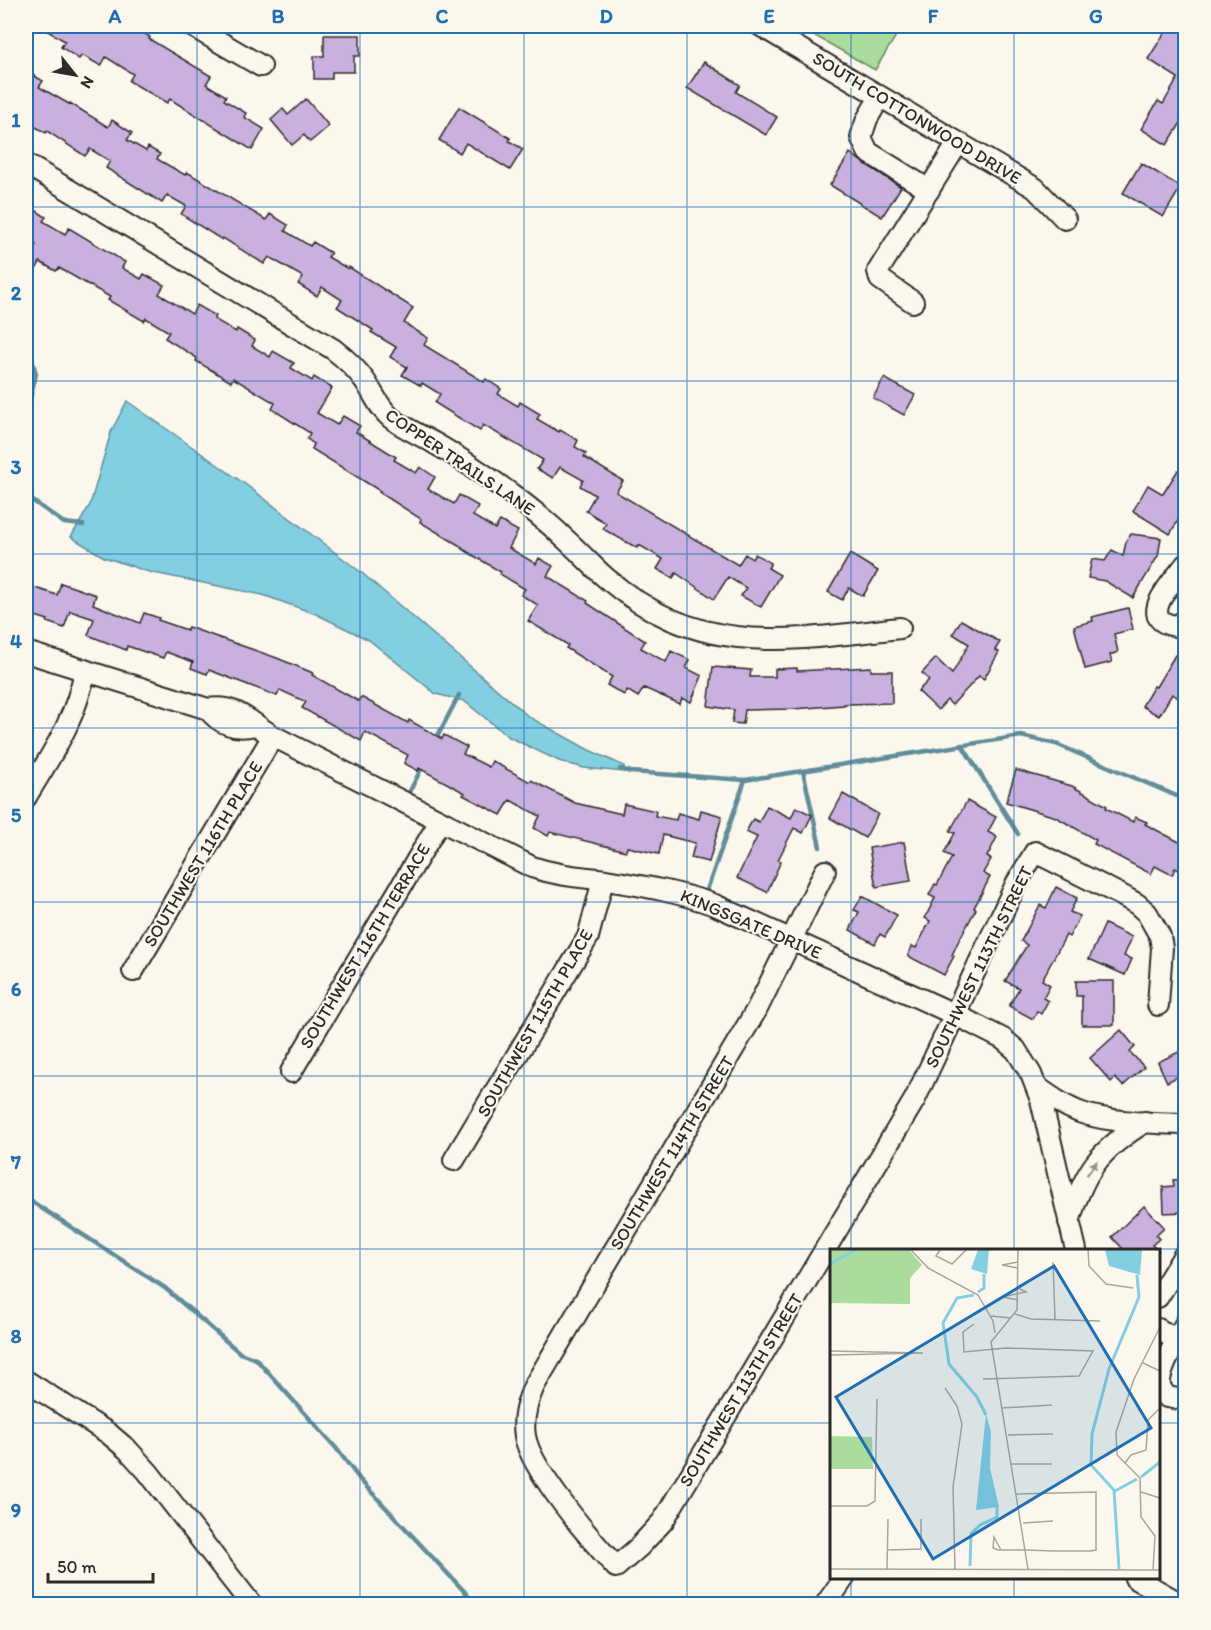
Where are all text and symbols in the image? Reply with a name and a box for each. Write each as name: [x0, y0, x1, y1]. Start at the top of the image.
text: A: [108, 4, 122, 28]
text: B: [272, 4, 285, 28]
text: C: [436, 4, 449, 28]
text: D: [599, 4, 613, 28]
text: E: [763, 4, 775, 28]
text: F: [928, 4, 939, 28]
text: G: [1089, 4, 1103, 28]
north arrow: [45, 45, 105, 105]
street label: SOUTH COTTONWOOD DRIVE: [809, 47, 1025, 189]
text: N: [77, 73, 98, 92]
text: 1: [11, 108, 21, 132]
text: 2: [11, 281, 22, 305]
street label: COPPER TRAILS LANE: [381, 404, 539, 520]
text: 3: [11, 455, 22, 479]
text: 4: [10, 629, 22, 653]
street label: SOUTHWEST 116TH PLACE: [139, 757, 267, 951]
text: 5: [11, 803, 22, 827]
street label: SOUTHWEST 116TH TERRACE: [295, 839, 435, 1052]
street label: SOUTHWEST 113TH STREET: [920, 862, 1038, 1072]
street label: KINGSGATE DRIVE: [677, 884, 825, 964]
street label: SOUTHWEST 115TH PLACE: [472, 925, 598, 1121]
text: 6: [11, 977, 22, 1001]
street label: SOUTHWEST 114TH STREET: [605, 1052, 739, 1254]
text: 7: [10, 1150, 21, 1174]
one-way arrow: [1086, 1161, 1098, 1177]
inset map: [830, 1249, 1160, 1579]
street label: SOUTHWEST 113TH STREET: [674, 1289, 808, 1491]
text: 8: [11, 1324, 22, 1348]
text: 9: [11, 1498, 21, 1522]
scale bar: [48, 1546, 153, 1584]
text: 50 m: [57, 1556, 97, 1578]

